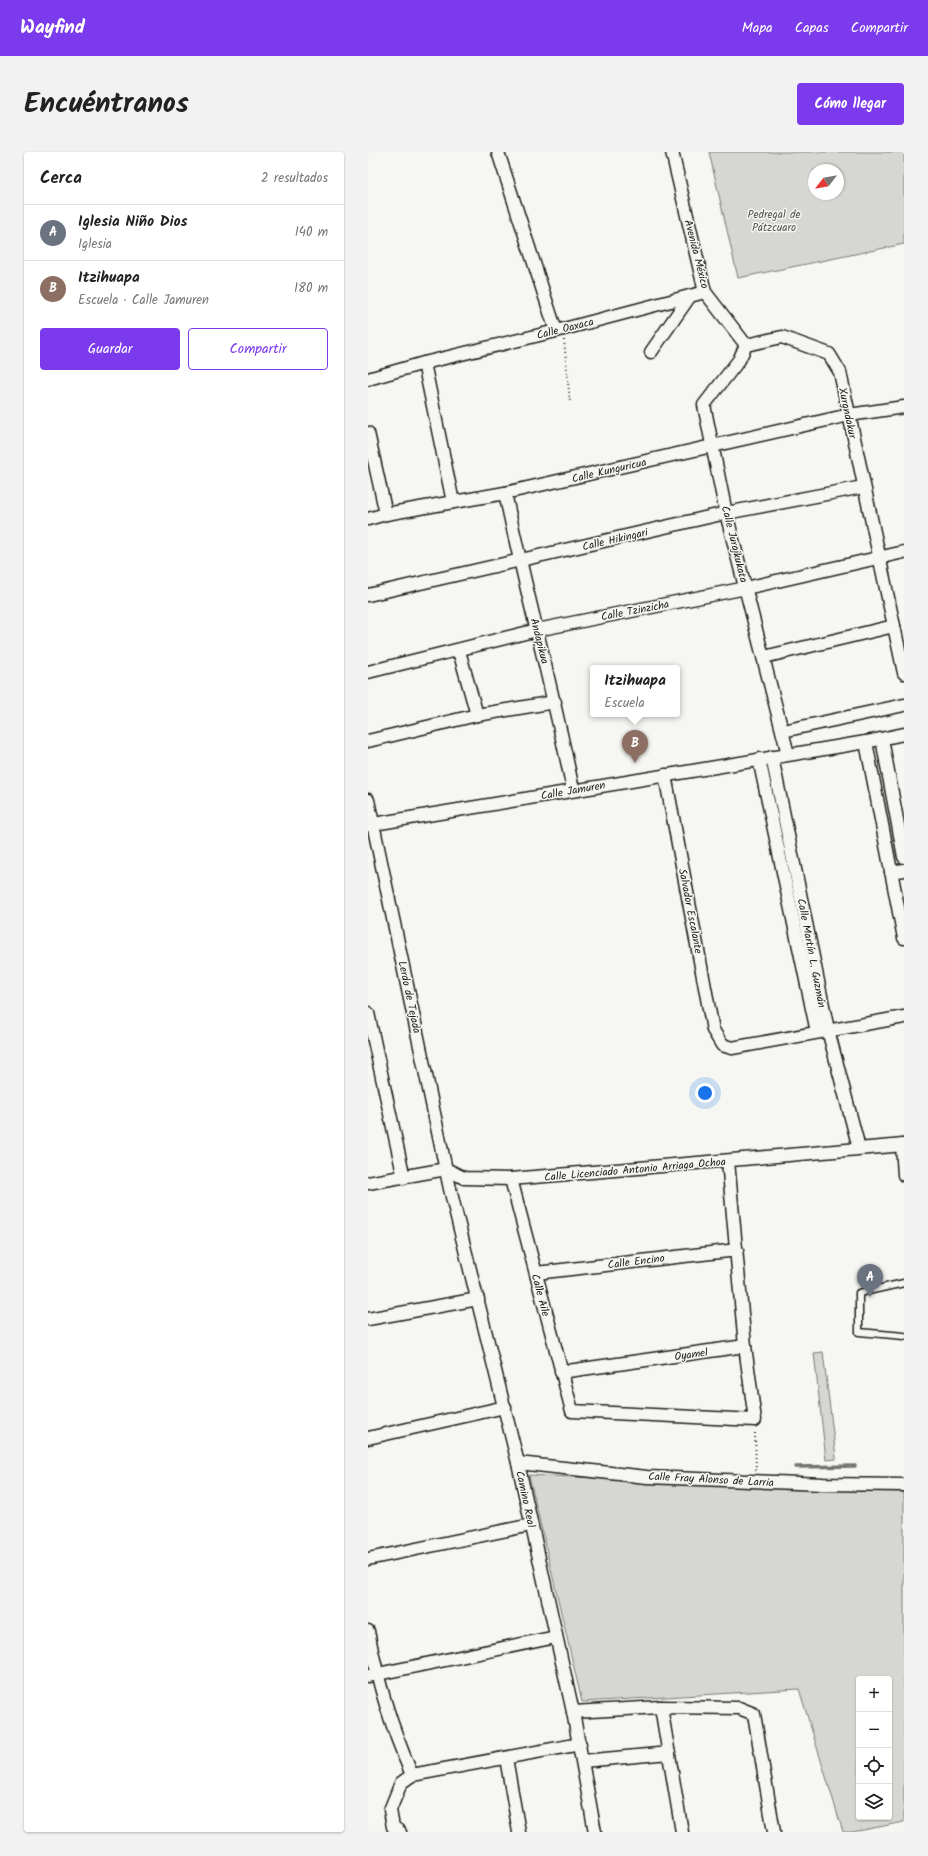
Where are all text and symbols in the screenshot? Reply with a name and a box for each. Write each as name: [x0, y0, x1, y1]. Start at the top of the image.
text: Wayfind: [20, 13, 85, 43]
text: Mapa: [742, 17, 773, 39]
text: Capas: [795, 17, 829, 39]
text: Compartir: [851, 17, 908, 39]
text: Encuéntranos: [24, 82, 189, 127]
button: Cómo llegar: [797, 83, 904, 125]
north arrow: [808, 164, 844, 200]
text: Cerca: [40, 165, 82, 192]
text: 2 resultados: [261, 168, 328, 189]
park label: Pedregal de Pátzcuaro: [748, 206, 801, 237]
text: Iglesia Niño Dios: [78, 210, 188, 234]
street label: Avenida México: [679, 218, 713, 291]
text: A: [49, 222, 57, 243]
text: 140 m: [295, 222, 328, 243]
text: Iglesia: [78, 234, 112, 255]
text: Itzihuapa: [78, 266, 140, 290]
text: B: [49, 278, 57, 299]
text: 180 m: [294, 278, 328, 299]
text: Escuela · Calle Jamuren: [78, 290, 209, 311]
street label: Calle Oaxaca: [535, 313, 596, 345]
button: Guardar: [40, 328, 180, 370]
button: Compartir: [188, 328, 328, 370]
street label: Xurgndakur: [833, 386, 861, 442]
street label: Calle Kunguricua: [570, 454, 648, 488]
street label: Calle Jurajkukata: [716, 504, 752, 585]
street label: Calle Hikingari: [581, 524, 650, 556]
street label: Calle Tzinzicha: [600, 596, 671, 626]
street label: Andapikua: [525, 616, 553, 666]
popup: [590, 665, 680, 717]
text: Itzihuapa: [604, 669, 666, 693]
text: Escuela: [604, 693, 645, 714]
pin: B: [622, 730, 648, 763]
street label: Calle Jamuren: [539, 776, 607, 806]
street label: Salvador Escalante: [673, 867, 707, 955]
street label: Calle Martín L. Guzmán: [792, 897, 830, 1009]
street label: Lerdo de Tejada: [393, 959, 425, 1035]
your location: [695, 1083, 715, 1103]
street label: Calle Licenciado Antonio Arriaga Ochoa: [544, 1153, 727, 1187]
street label: Calle Encino: [607, 1250, 666, 1274]
pin: A: [857, 1264, 883, 1297]
street label: Calle Aile: [526, 1272, 554, 1319]
street label: Oyamel: [673, 1344, 709, 1366]
street label: Calle Fray Alonso de Larria: [648, 1468, 774, 1492]
street label: Camino Real: [510, 1469, 540, 1530]
map controls: [856, 1676, 892, 1820]
button: +: [856, 1676, 892, 1712]
button: −: [856, 1712, 892, 1748]
button: locate: [856, 1748, 892, 1784]
button: layers: [856, 1784, 892, 1820]

